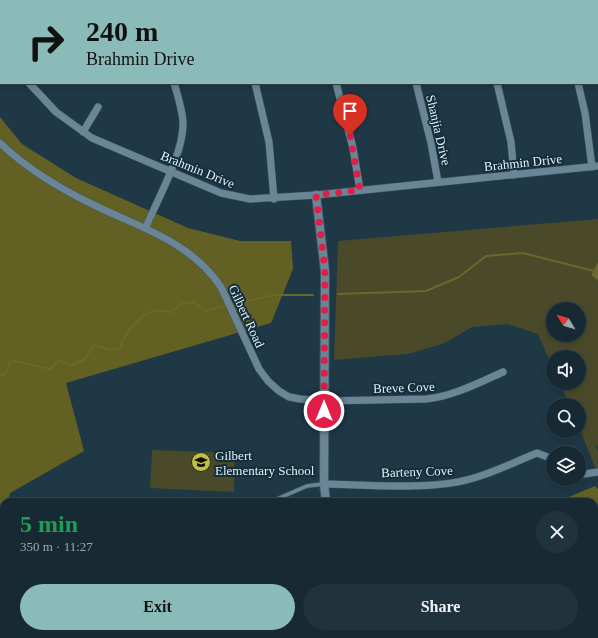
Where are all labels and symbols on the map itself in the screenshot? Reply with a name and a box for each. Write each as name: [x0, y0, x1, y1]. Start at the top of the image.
street label: Shanjia Drive: [423, 93, 454, 167]
pin: [333, 94, 367, 135]
street label: Brahmin Drive: [159, 148, 237, 191]
street label: Brahmin Drive: [483, 151, 563, 174]
street label: Gilbert Road: [225, 282, 268, 350]
north arrow: [546, 302, 586, 342]
street label: Breve Cove: [373, 379, 435, 396]
position arrow: [303, 390, 345, 432]
place label: Gilbert Elementary School: [215, 448, 315, 478]
school or university icon: Gilbert Elementary School: [190, 451, 212, 473]
street label: Barteny Cove: [381, 463, 453, 480]

